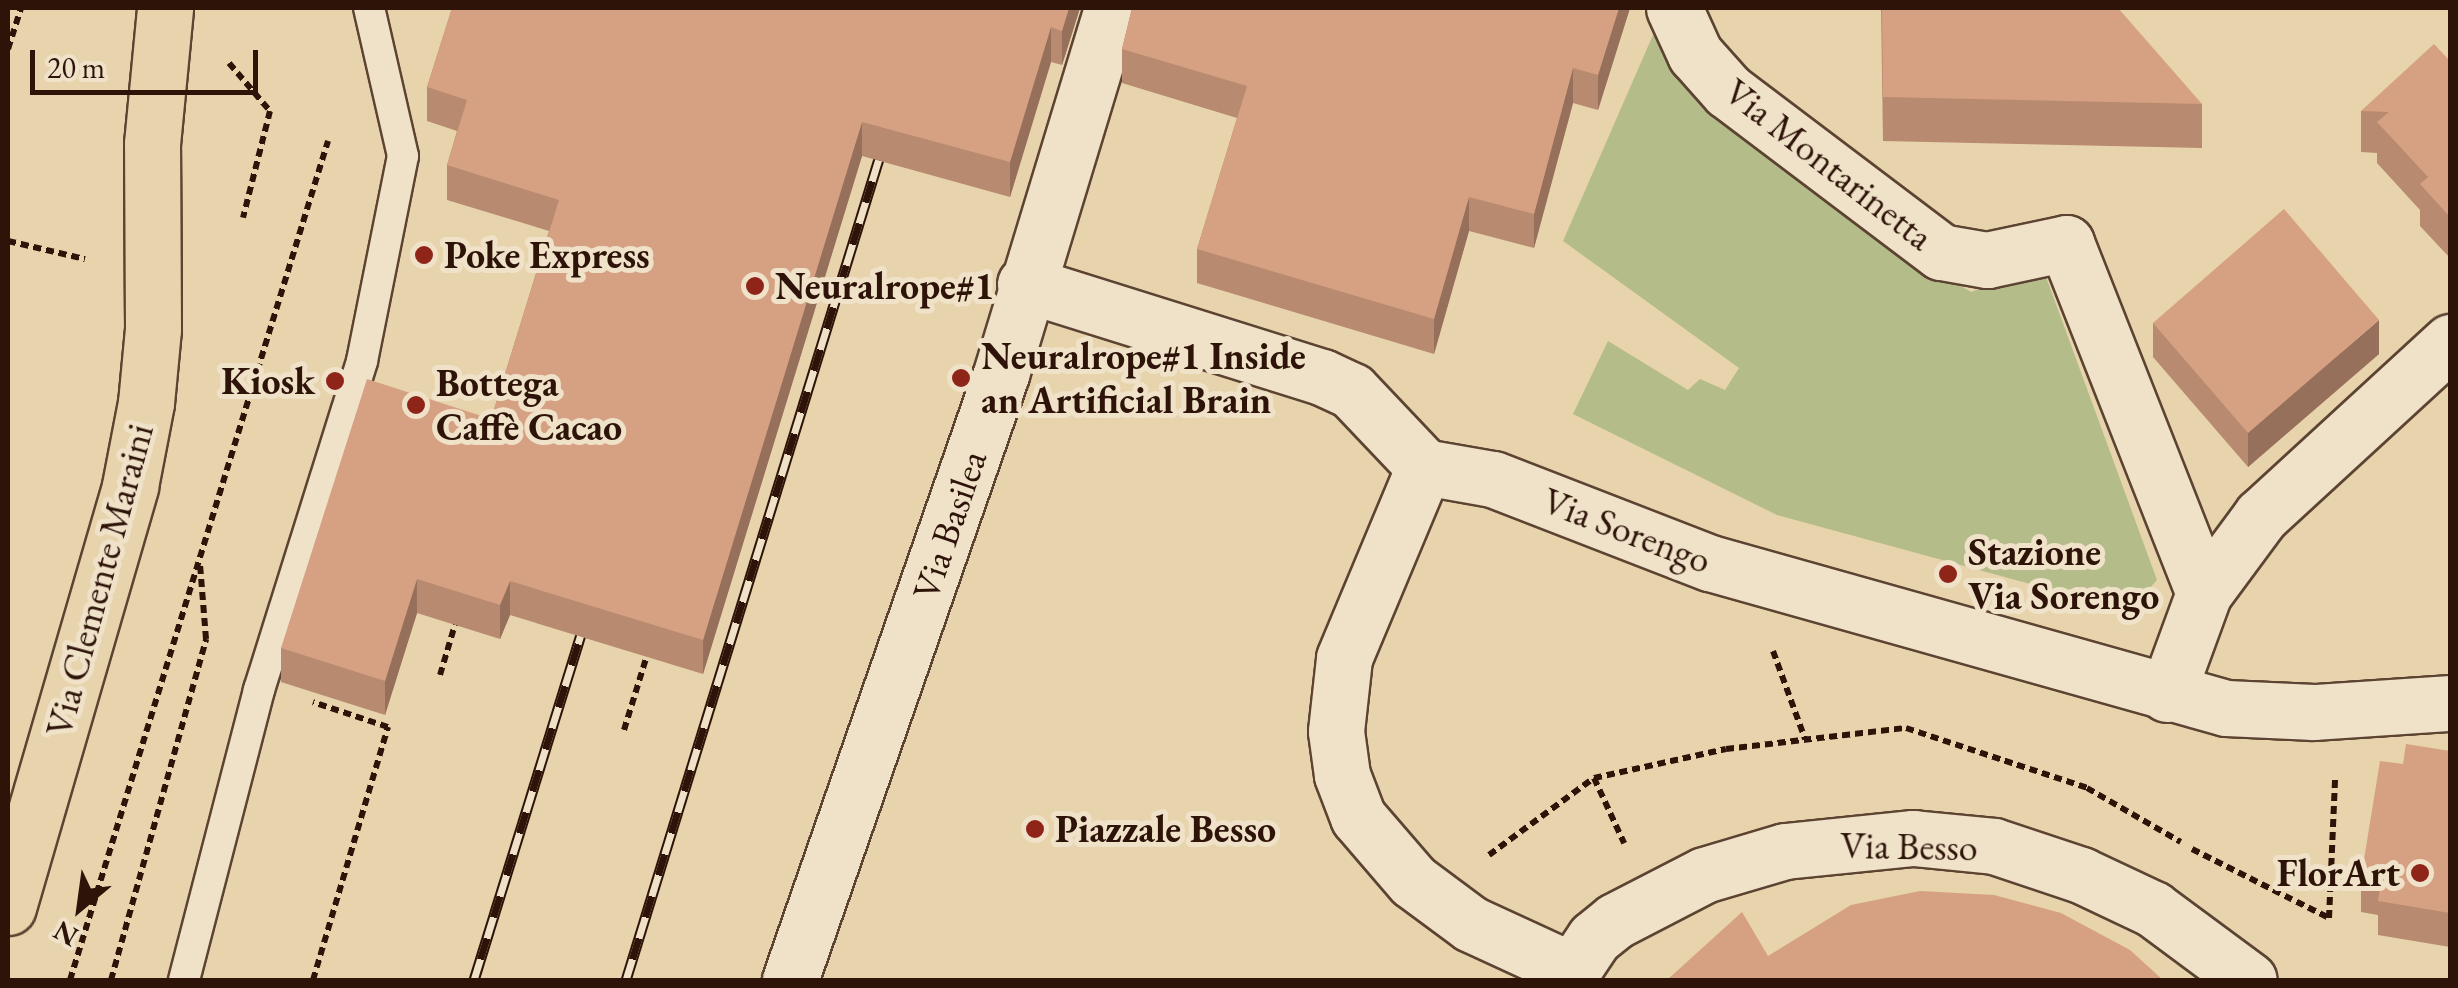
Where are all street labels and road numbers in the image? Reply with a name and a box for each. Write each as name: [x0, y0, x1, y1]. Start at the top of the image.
street label: Via Montarinetta: [1716, 68, 1942, 260]
street label: Via Clemente Maraini: [35, 419, 163, 741]
street label: Via Basilea: [902, 444, 996, 606]
street label: Via Sorengo: [1537, 477, 1717, 583]
street label: Via Besso: [1840, 822, 1978, 870]

